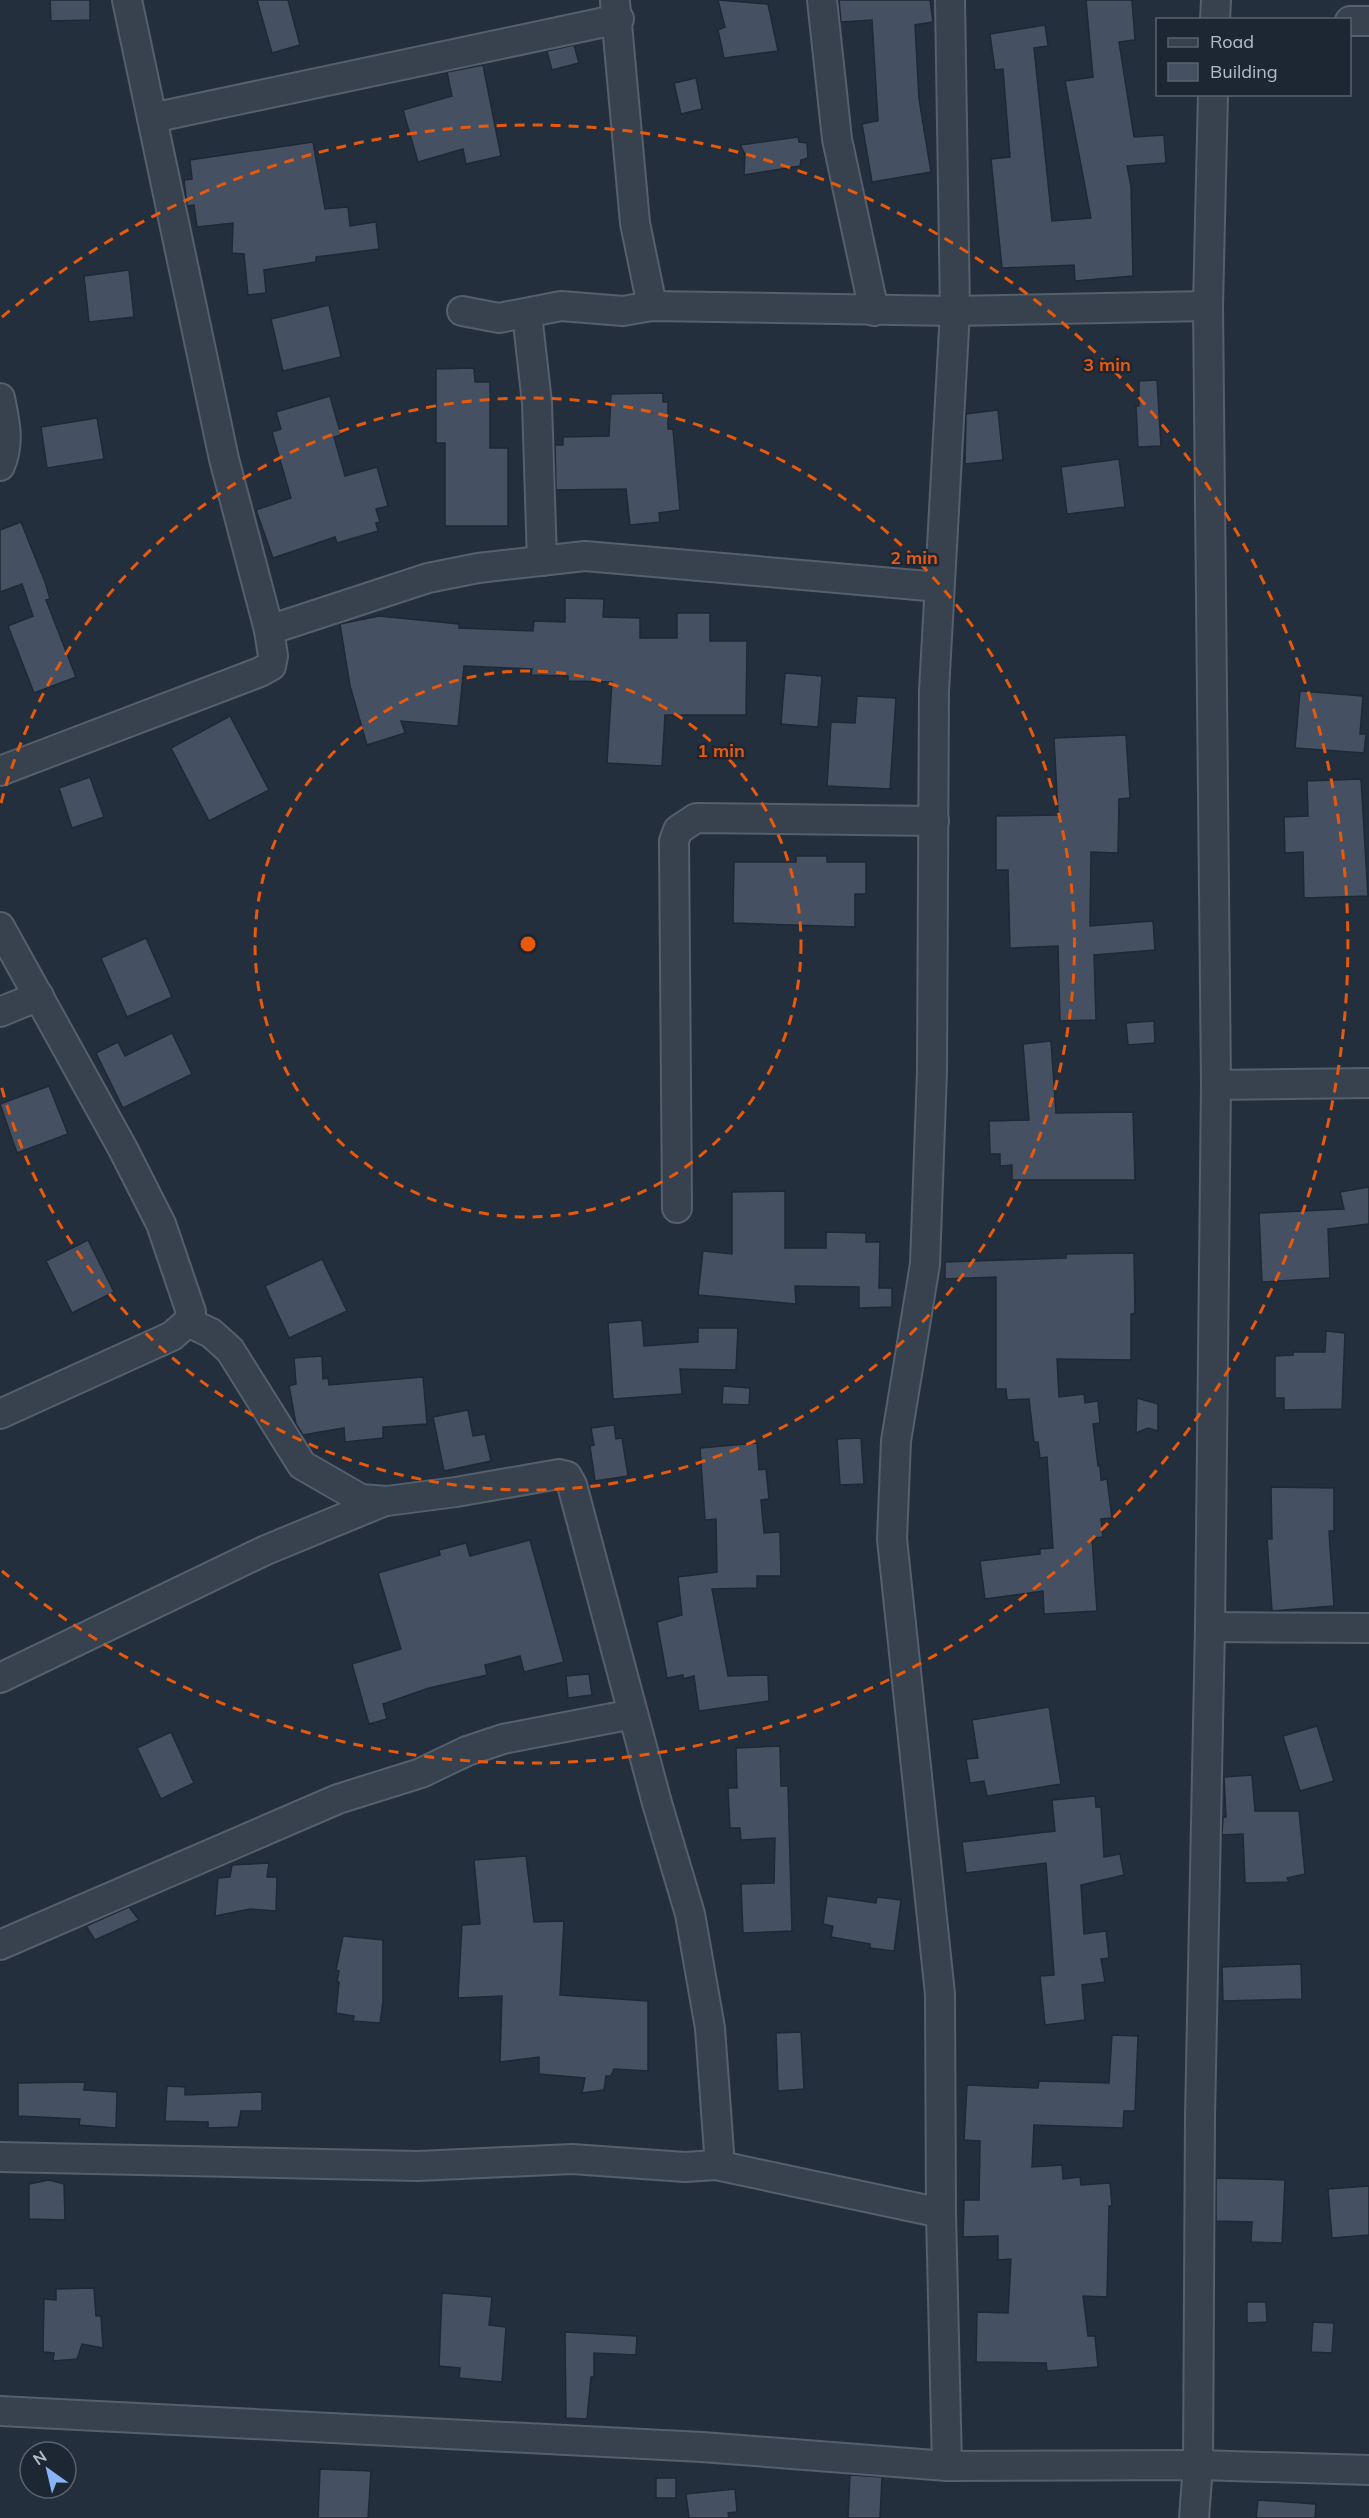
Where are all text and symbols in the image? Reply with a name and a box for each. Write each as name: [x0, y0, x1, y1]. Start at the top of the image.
legend: [1156, 18, 1351, 96]
text: Road: [1210, 30, 1254, 53]
text: Building: [1210, 60, 1278, 83]
text: 3 min: [1083, 353, 1131, 376]
text: 2 min: [890, 546, 938, 569]
text: 1 min: [697, 739, 745, 762]
centre of rings: [518, 934, 538, 954]
north arrow: [18, 2440, 78, 2500]
text: N: [29, 2446, 50, 2469]

